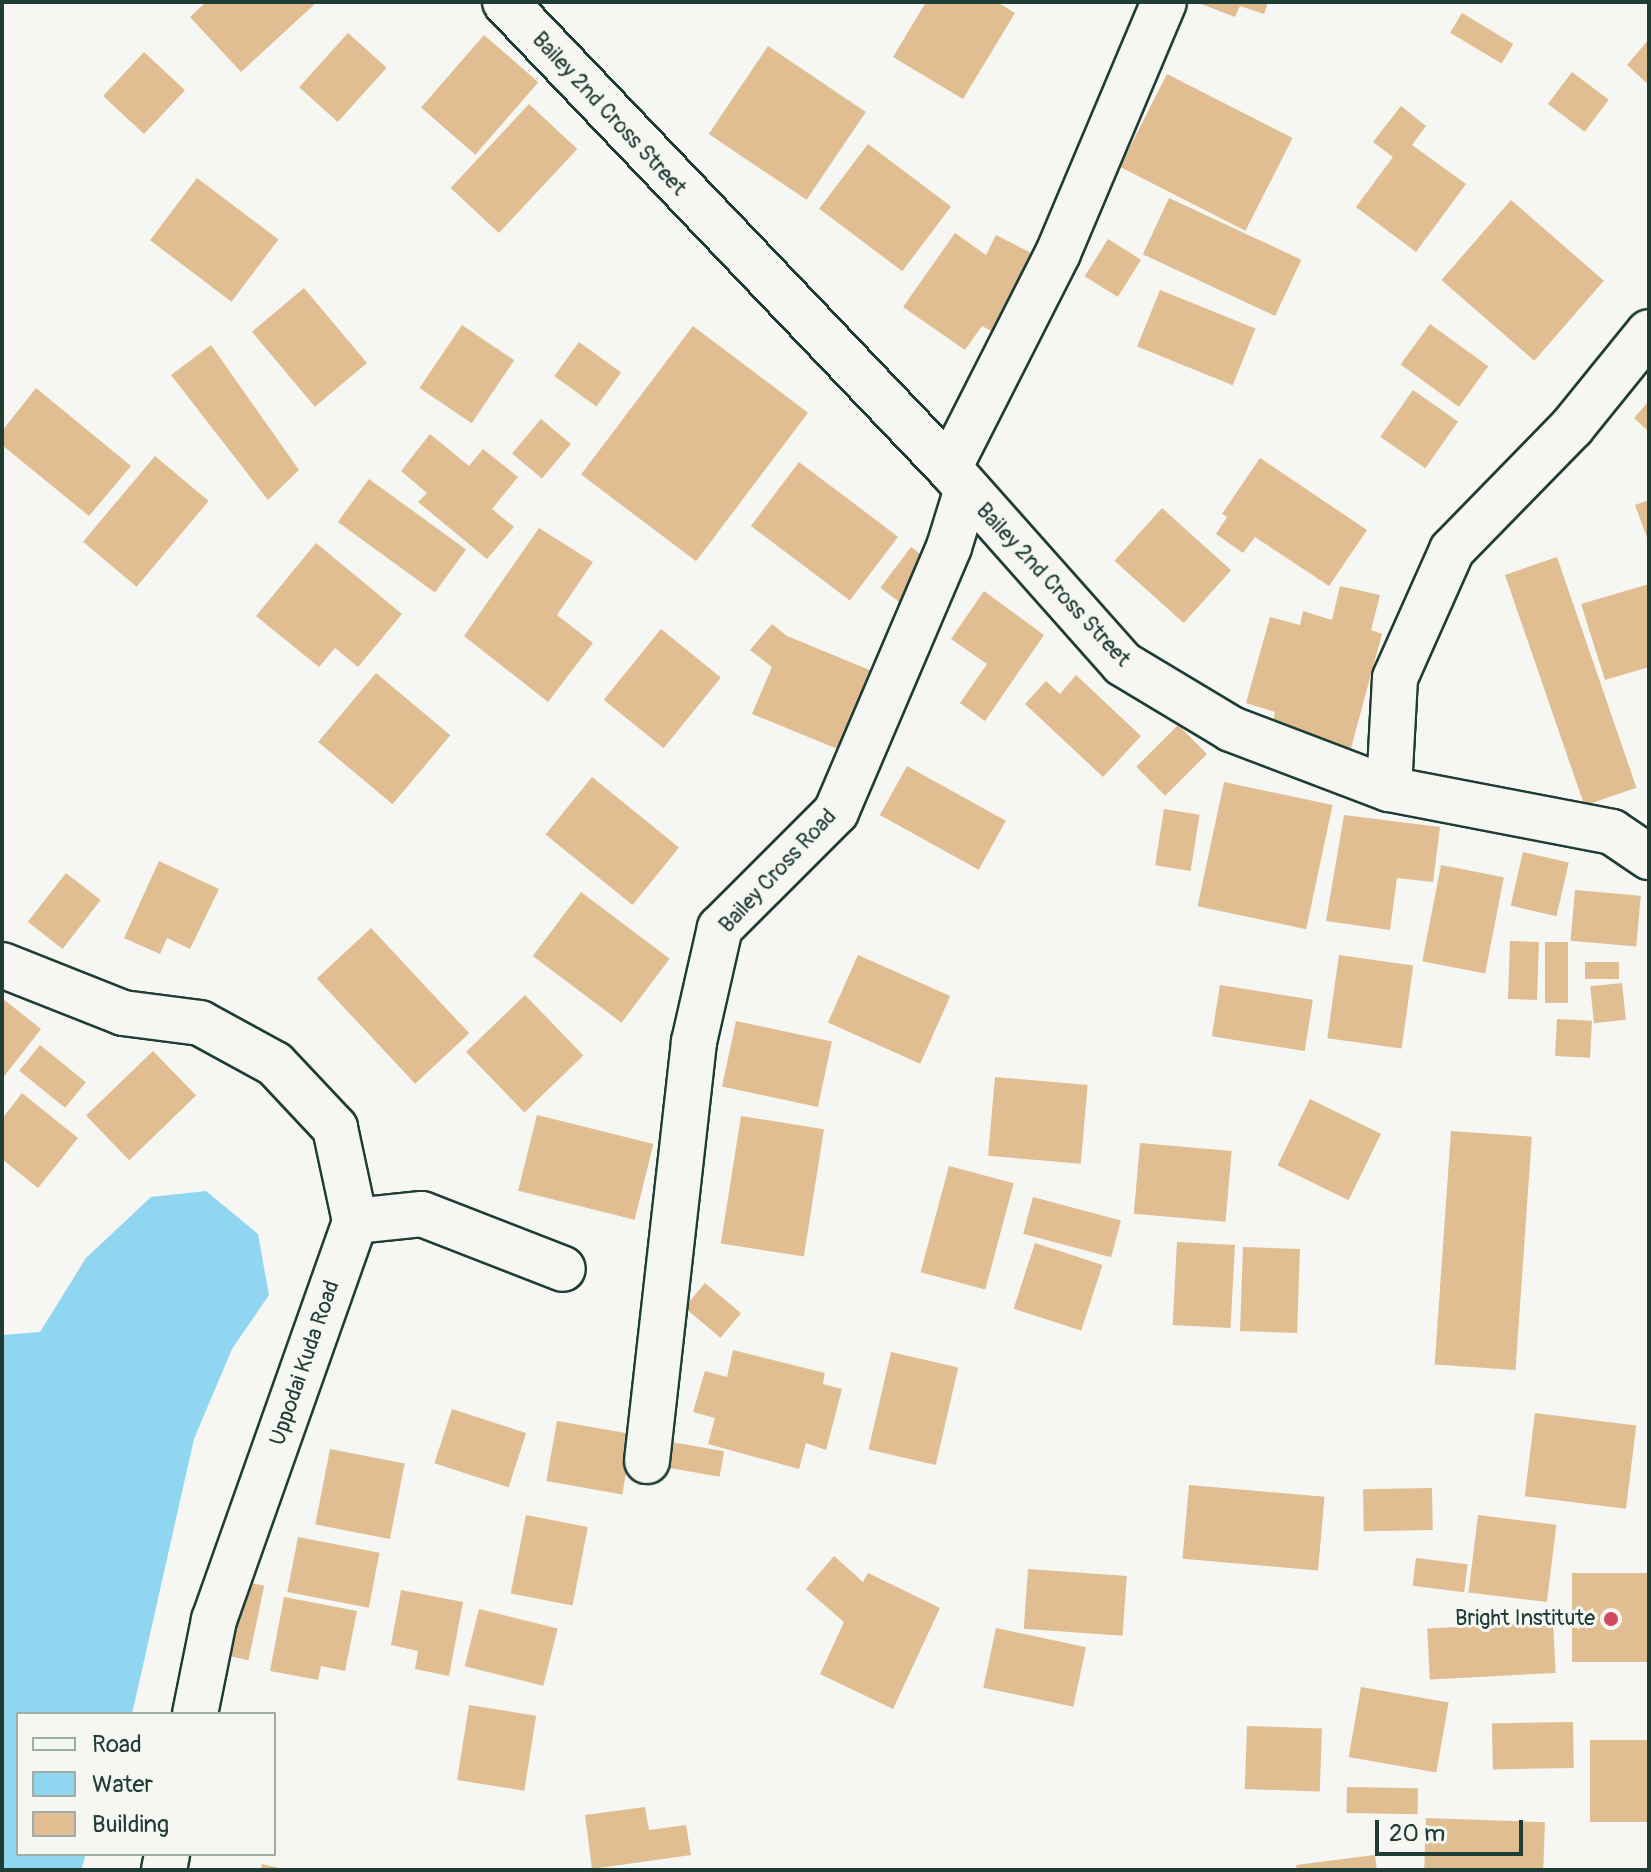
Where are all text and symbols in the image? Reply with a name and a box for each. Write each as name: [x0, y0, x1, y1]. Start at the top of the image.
street label: Bailey 2nd Cross Street: [526, 27, 692, 201]
street label: Bailey 2nd Cross Street: [970, 498, 1136, 672]
street label: Bailey Cross Road: [714, 804, 842, 938]
street label: Uppodai Kuda Road: [264, 1277, 346, 1449]
place label: Bright Institute: [1455, 1606, 1595, 1632]
marker: Bright Institute: [1602, 1610, 1620, 1628]
legend: [16, 1712, 276, 1856]
text: Road: [92, 1730, 142, 1759]
text: Water: [92, 1770, 153, 1799]
scale bar: [1379, 1804, 1527, 1854]
text: Building: [92, 1810, 169, 1839]
text: 20 m: [1389, 1819, 1445, 1848]

